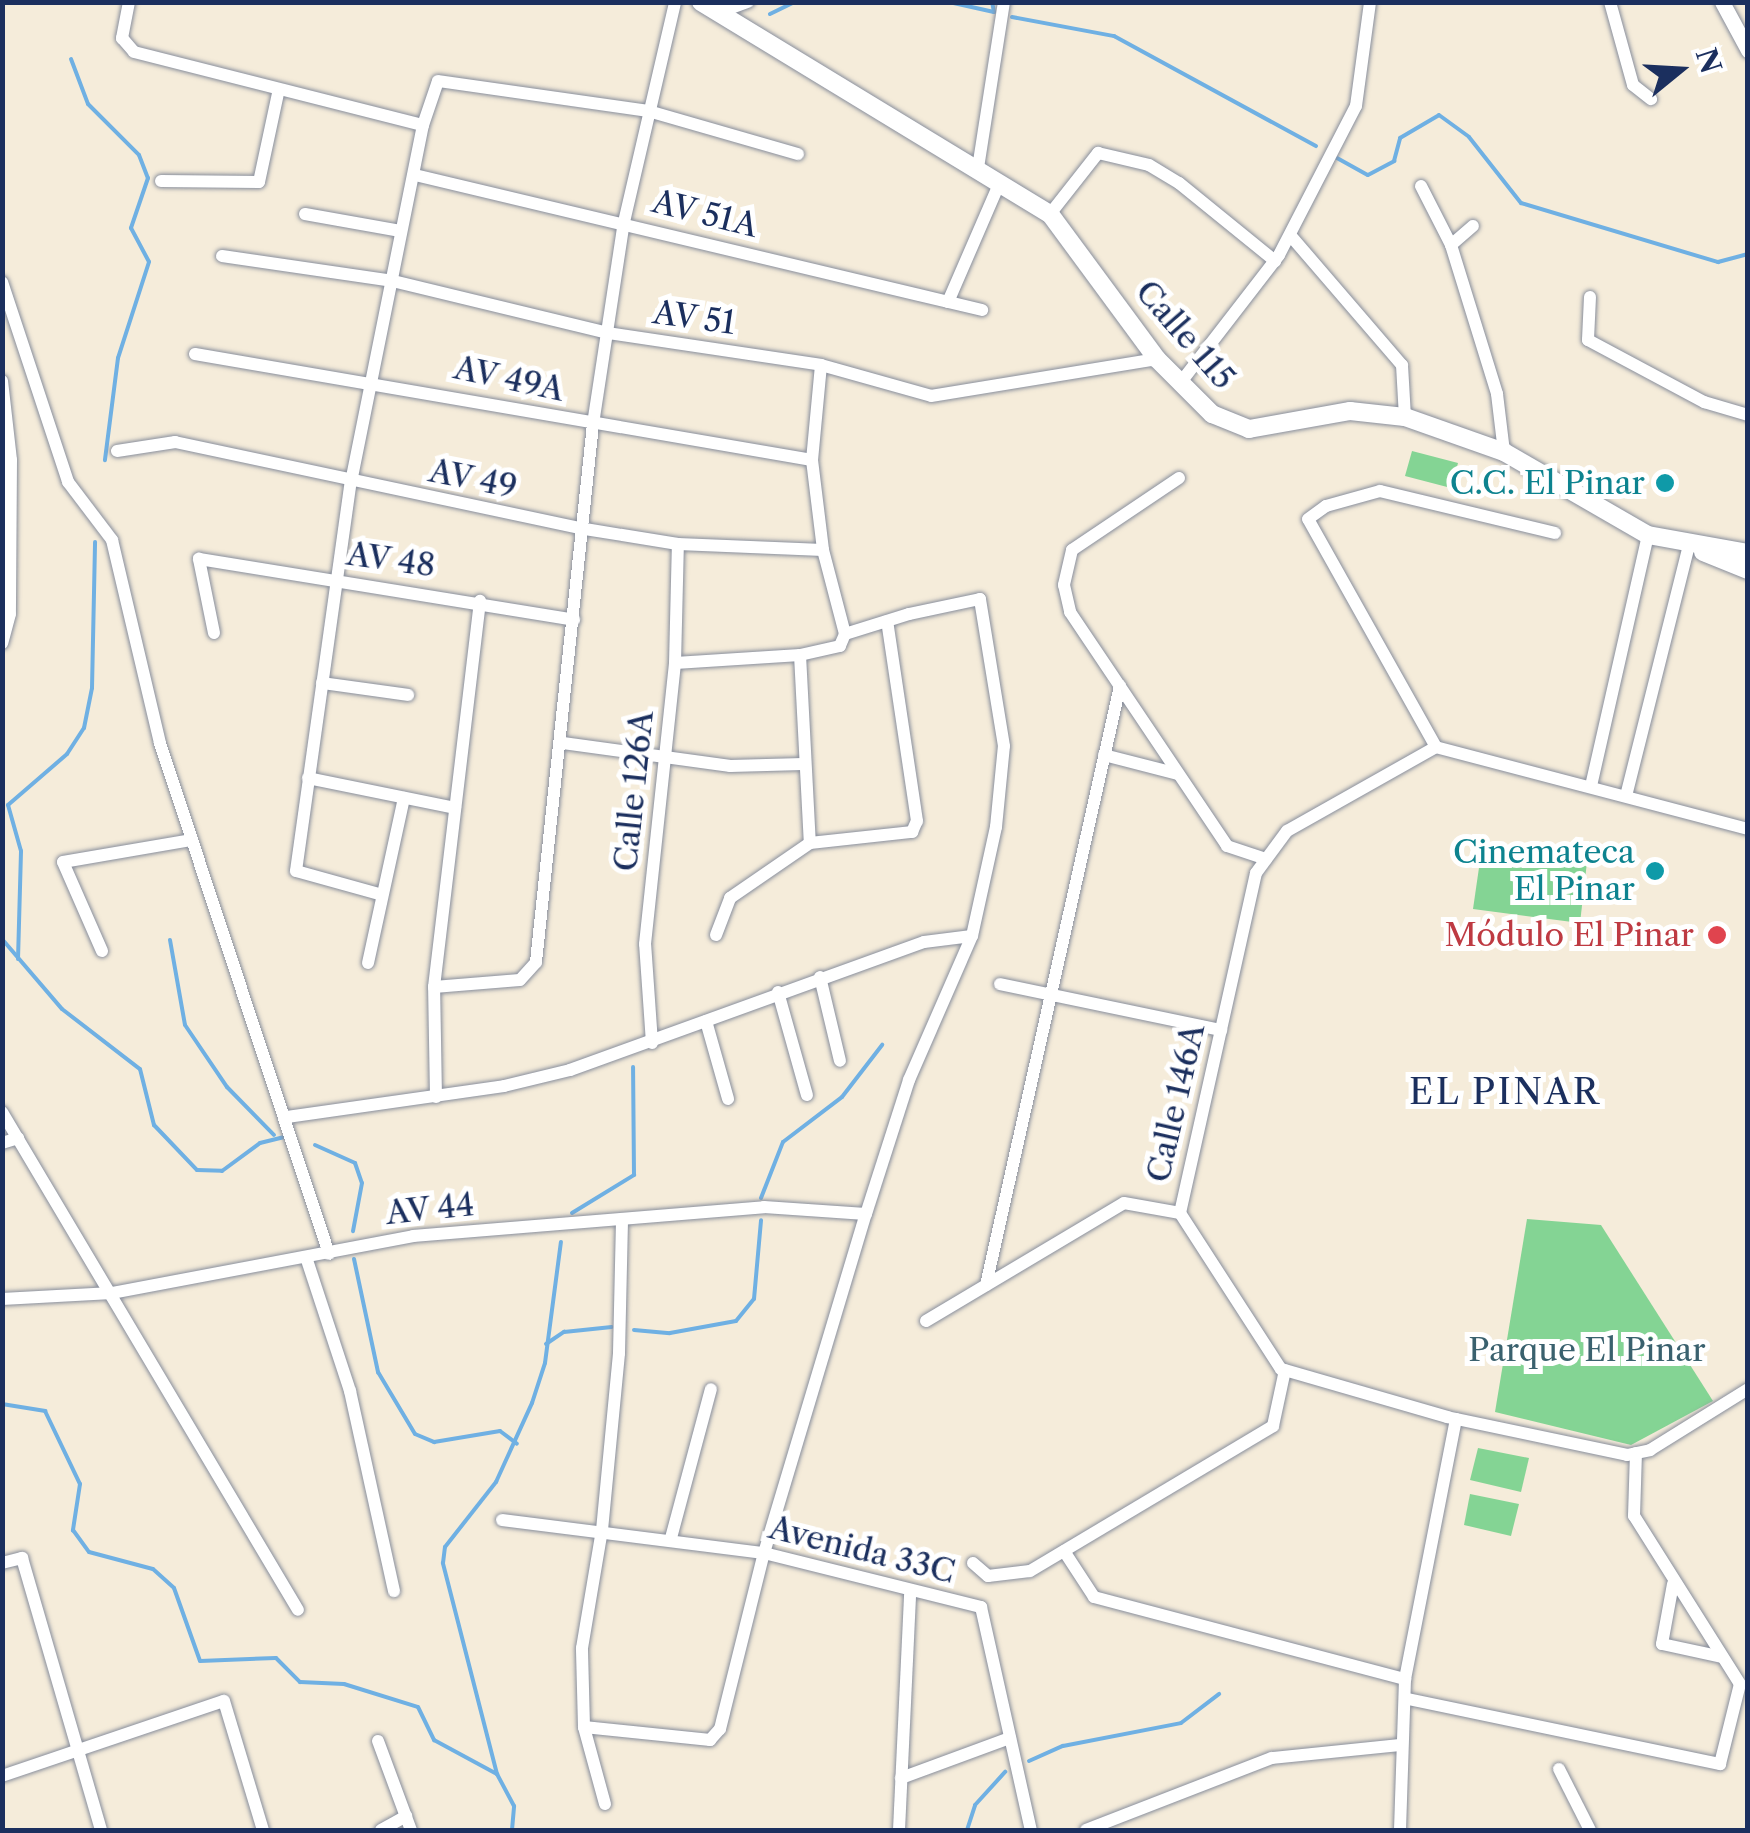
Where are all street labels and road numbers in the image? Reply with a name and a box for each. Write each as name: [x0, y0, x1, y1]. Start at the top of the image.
street label: AV 51A: [648, 182, 762, 246]
street label: Calle 115: [1127, 273, 1243, 397]
street label: AV 51: [650, 293, 738, 343]
street label: AV 49A: [450, 349, 568, 409]
street label: AV 49: [425, 452, 521, 506]
street label: AV 48: [344, 535, 438, 585]
street label: Calle 126A: [606, 709, 662, 873]
street label: Calle 146A: [1139, 1020, 1213, 1186]
street label: AV 44: [383, 1185, 477, 1233]
street label: Avenida 33C: [765, 1508, 959, 1592]

